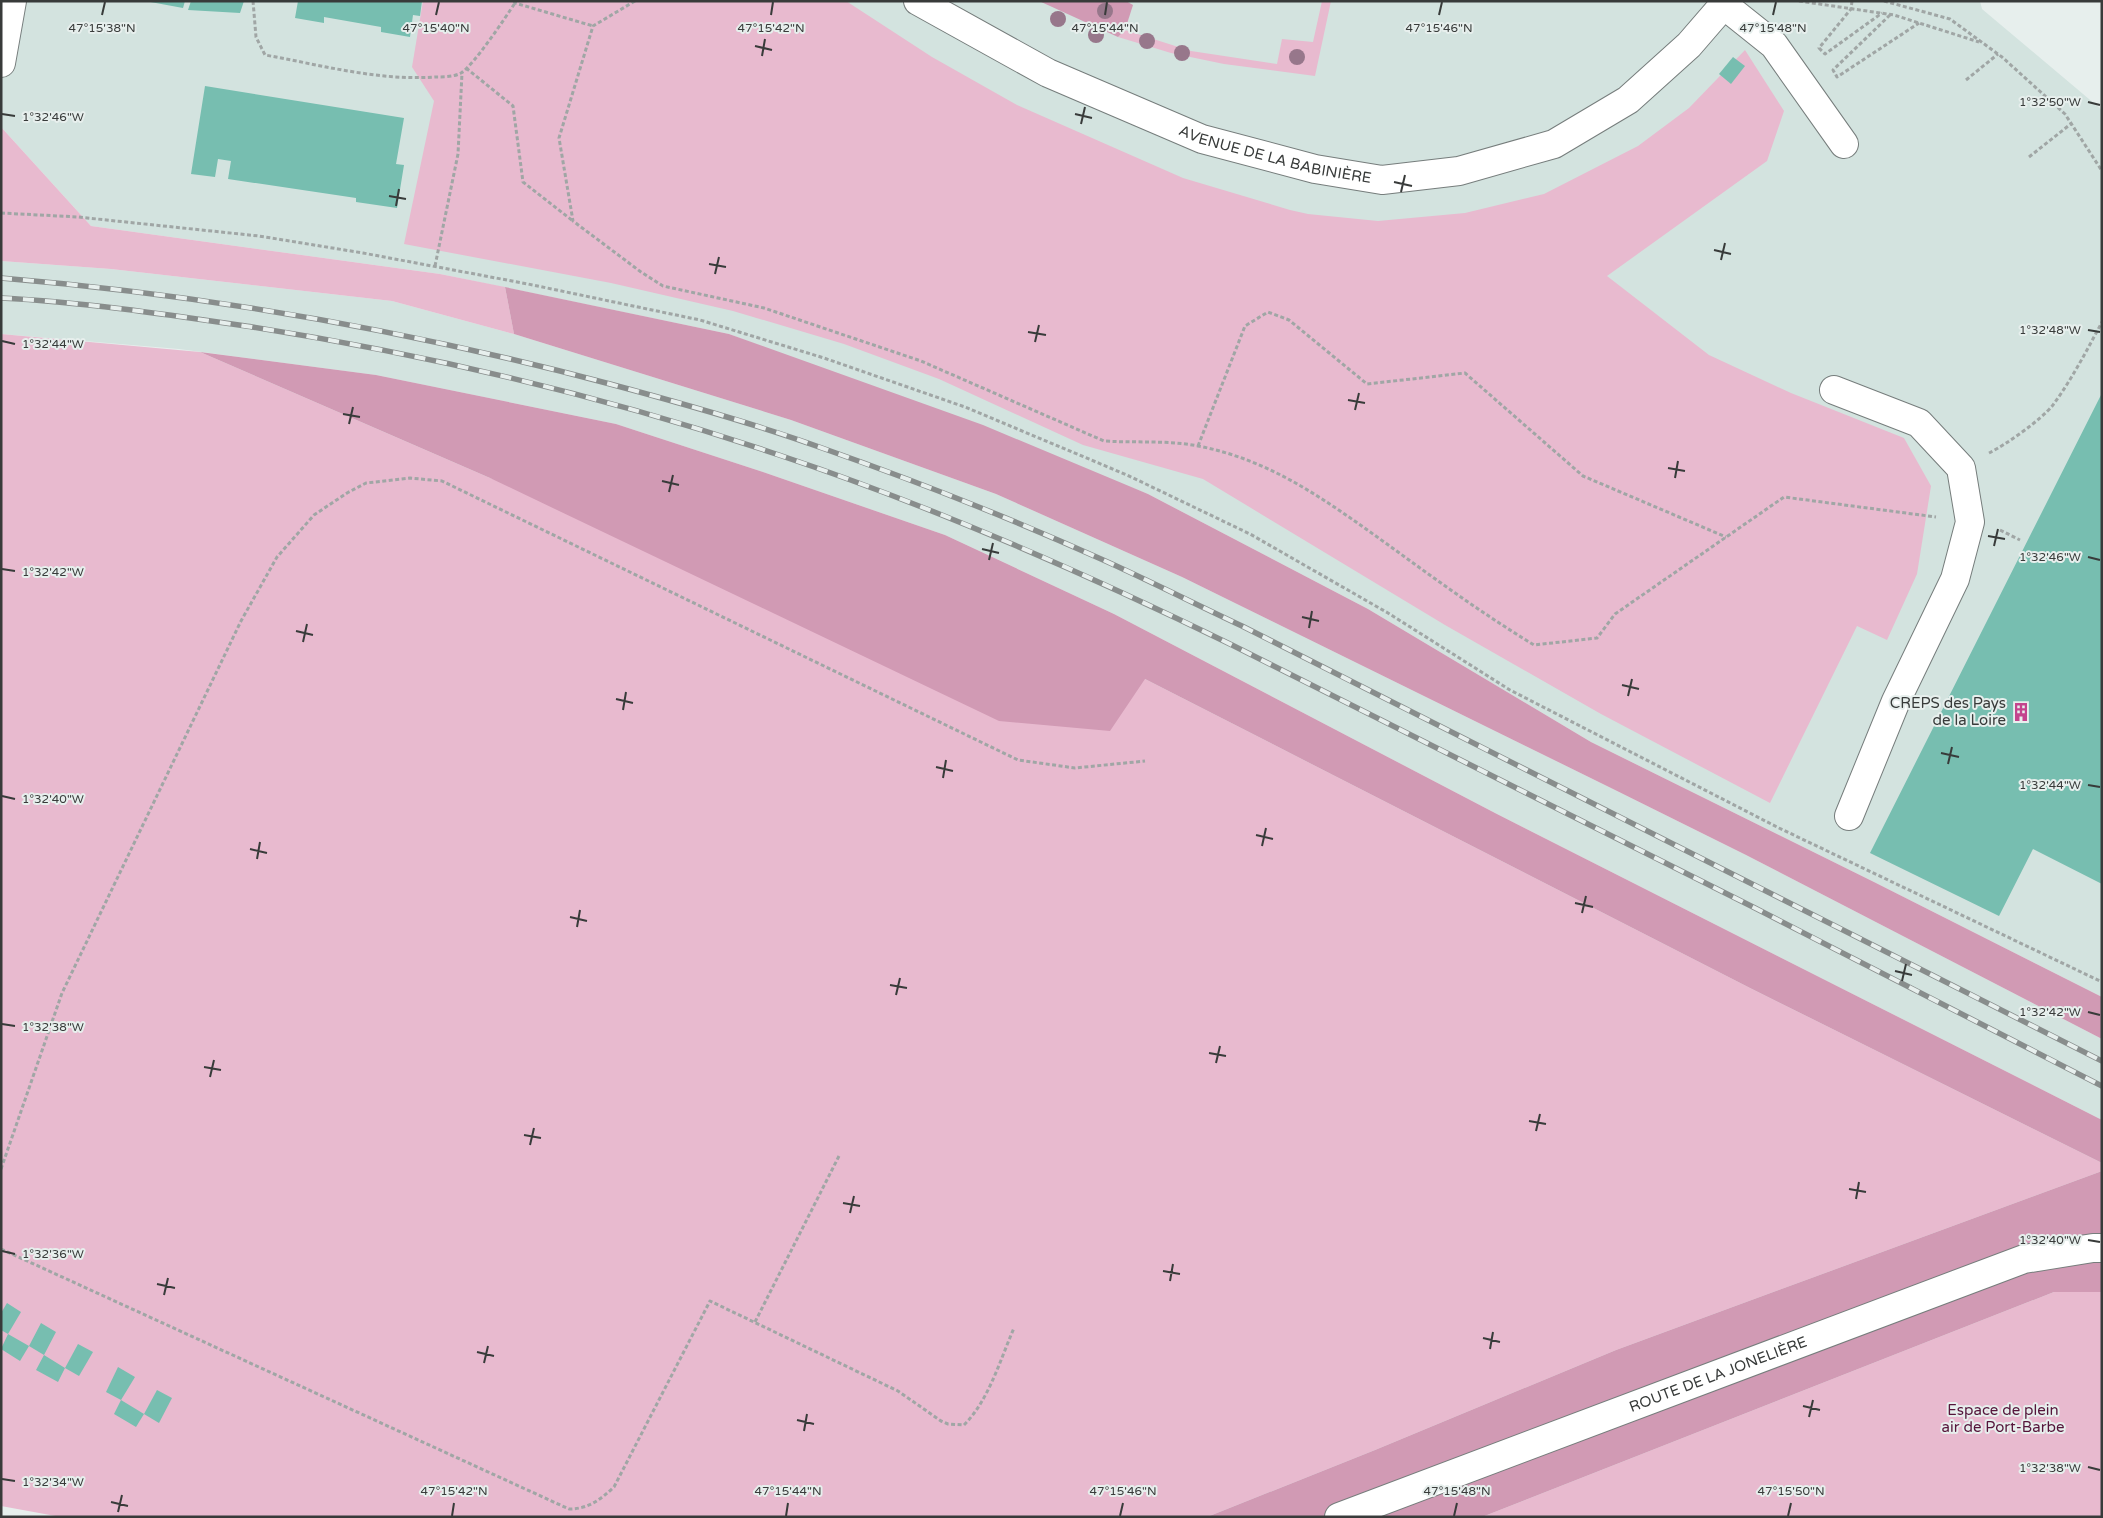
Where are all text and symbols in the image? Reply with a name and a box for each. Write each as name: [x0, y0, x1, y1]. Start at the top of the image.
text: 47°15'38"N: [68, 21, 136, 35]
text: 47°15'40"N: [402, 21, 470, 35]
text: 47°15'42"N: [737, 21, 805, 35]
text: 47°15'44"N: [1071, 21, 1139, 35]
text: 47°15'46"N: [1405, 21, 1473, 35]
text: 47°15'48"N: [1739, 21, 1807, 35]
text: 1°32'50"W: [2019, 95, 2081, 109]
text: 1°32'46"W: [22, 110, 84, 124]
street label: AVENUE DE LA BABINIÈRE: [1176, 121, 1373, 187]
text: 1°32'48"W: [2019, 323, 2081, 337]
text: 1°32'44"W: [22, 337, 84, 351]
text: 1°32'46"W: [2019, 550, 2081, 564]
text: 1°32'42"W: [22, 565, 84, 579]
place label: CREPS des Pays de la Loire: [1890, 694, 2006, 729]
building icon: CREPS des Pays de la Loire: [2010, 701, 2032, 723]
text: 1°32'44"W: [2019, 778, 2081, 792]
text: 1°32'40"W: [22, 792, 84, 806]
text: 1°32'42"W: [2019, 1005, 2081, 1019]
text: 1°32'38"W: [22, 1020, 84, 1034]
text: 1°32'40"W: [2019, 1233, 2081, 1247]
text: 1°32'36"W: [22, 1247, 84, 1261]
street label: ROUTE DE LA JONELIÈRE: [1627, 1333, 1809, 1416]
park label: Espace de plein air de Port-Barbe: [1942, 1401, 2064, 1436]
text: 1°32'38"W: [2019, 1461, 2081, 1475]
text: 1°32'34"W: [22, 1475, 84, 1489]
text: 47°15'42"N: [420, 1484, 488, 1498]
text: 47°15'44"N: [754, 1484, 822, 1498]
text: 47°15'46"N: [1089, 1484, 1157, 1498]
text: 47°15'48"N: [1423, 1484, 1491, 1498]
text: 47°15'50"N: [1757, 1484, 1825, 1498]

